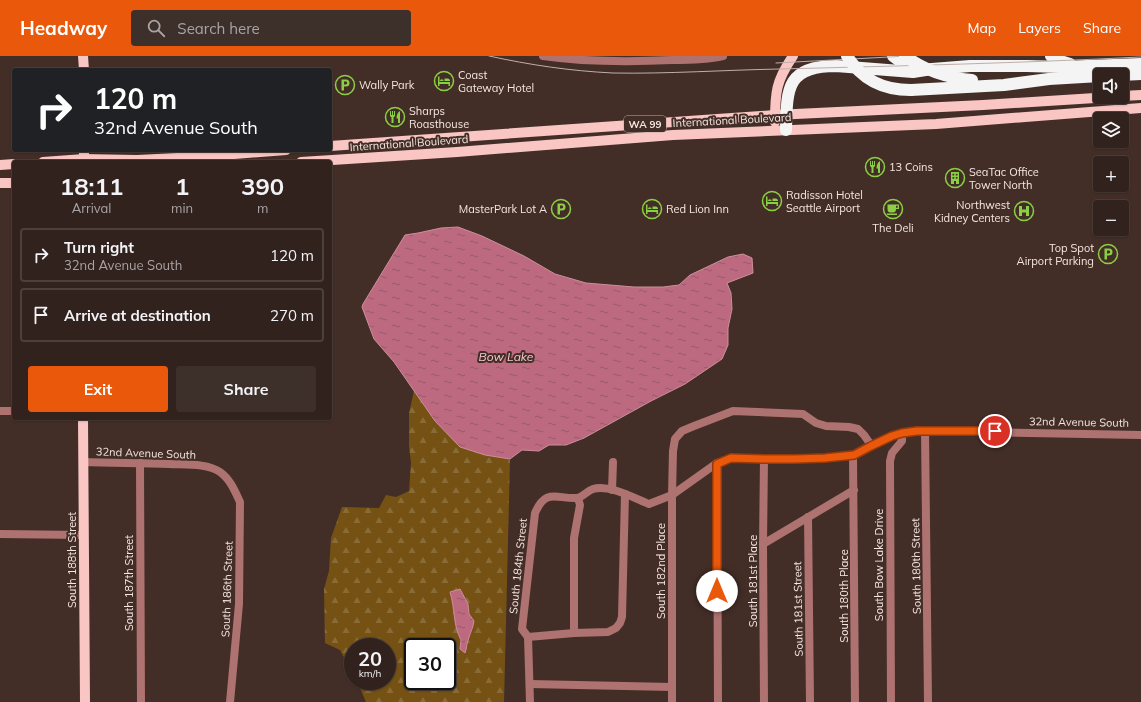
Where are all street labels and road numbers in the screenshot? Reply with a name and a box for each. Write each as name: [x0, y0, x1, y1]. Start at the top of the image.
street label: International Boulevard: [672, 110, 792, 130]
road number: WA 99: [624, 116, 666, 132]
street label: International Boulevard: [349, 132, 469, 154]
street label: 32nd Avenue South: [1029, 414, 1129, 430]
street label: 32nd Avenue South: [96, 444, 196, 462]
street label: South Bow Lake Drive: [872, 509, 886, 621]
street label: South 188th Street: [65, 512, 79, 608]
street label: South 184th Street: [506, 517, 530, 614]
street label: South 180th Street: [908, 518, 924, 614]
street label: South 182nd Place: [654, 523, 668, 619]
street label: South 187th Street: [122, 535, 136, 631]
street label: South 181st Place: [746, 535, 760, 627]
street label: South 186th Street: [218, 541, 236, 637]
street label: South 180th Place: [837, 549, 851, 643]
street label: South 181st Street: [790, 561, 806, 657]

